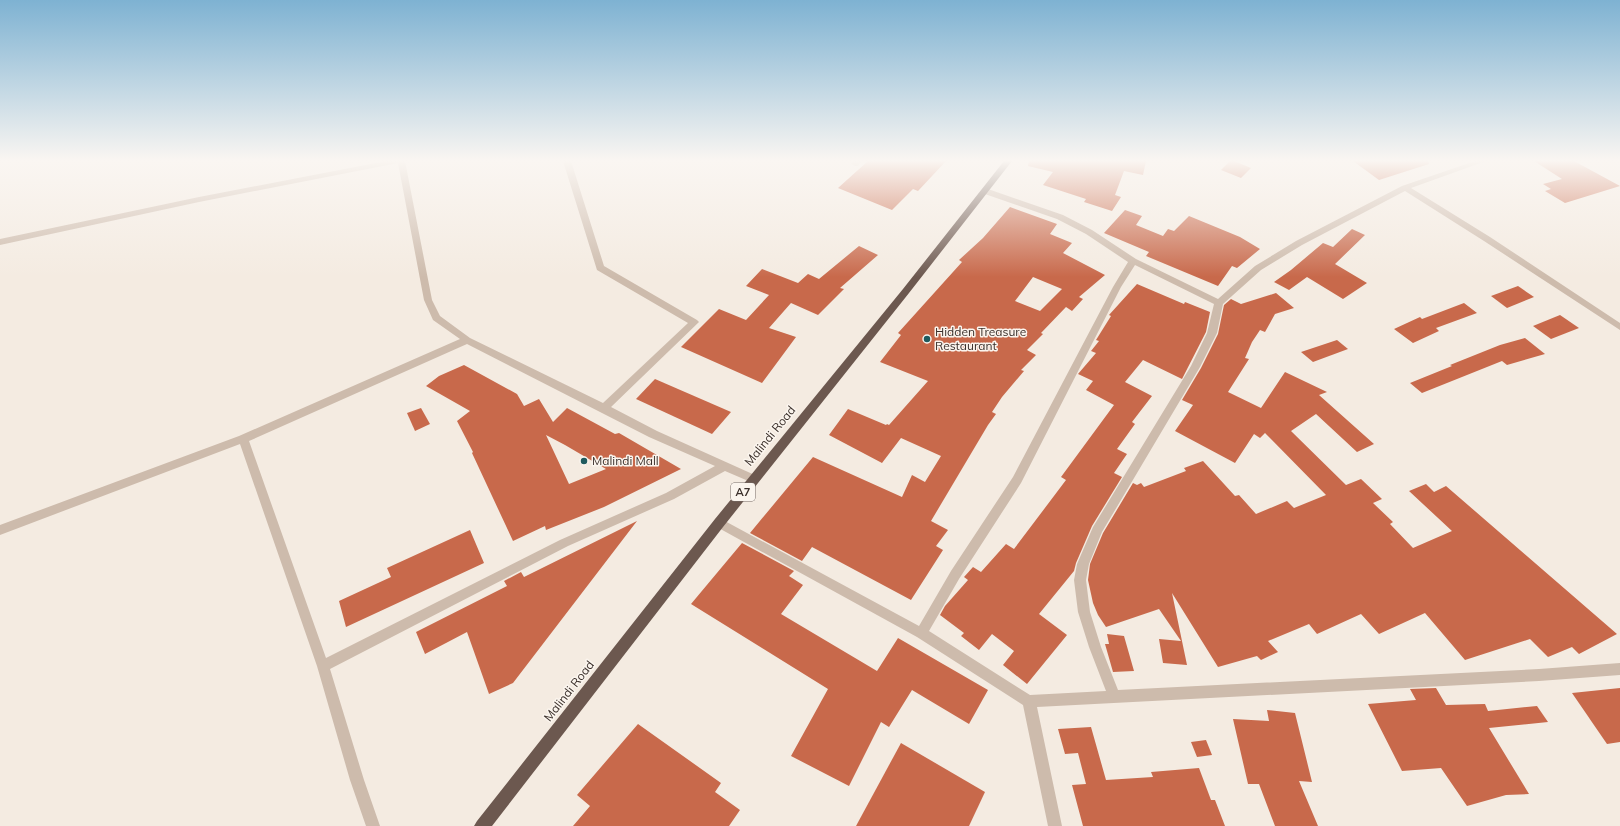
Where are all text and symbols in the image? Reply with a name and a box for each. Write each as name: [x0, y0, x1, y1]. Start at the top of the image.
place label: Hidden Treasure Restaurant: [935, 324, 1026, 353]
marker: Hidden Treasure Restaurant: [922, 334, 932, 344]
street label: Malindi Road: [741, 403, 798, 469]
place label: Malindi Mall: [592, 453, 659, 468]
marker: Malindi Mall: [579, 456, 589, 466]
road number: A7: [731, 483, 755, 501]
street label: Malindi Road: [540, 657, 597, 724]

